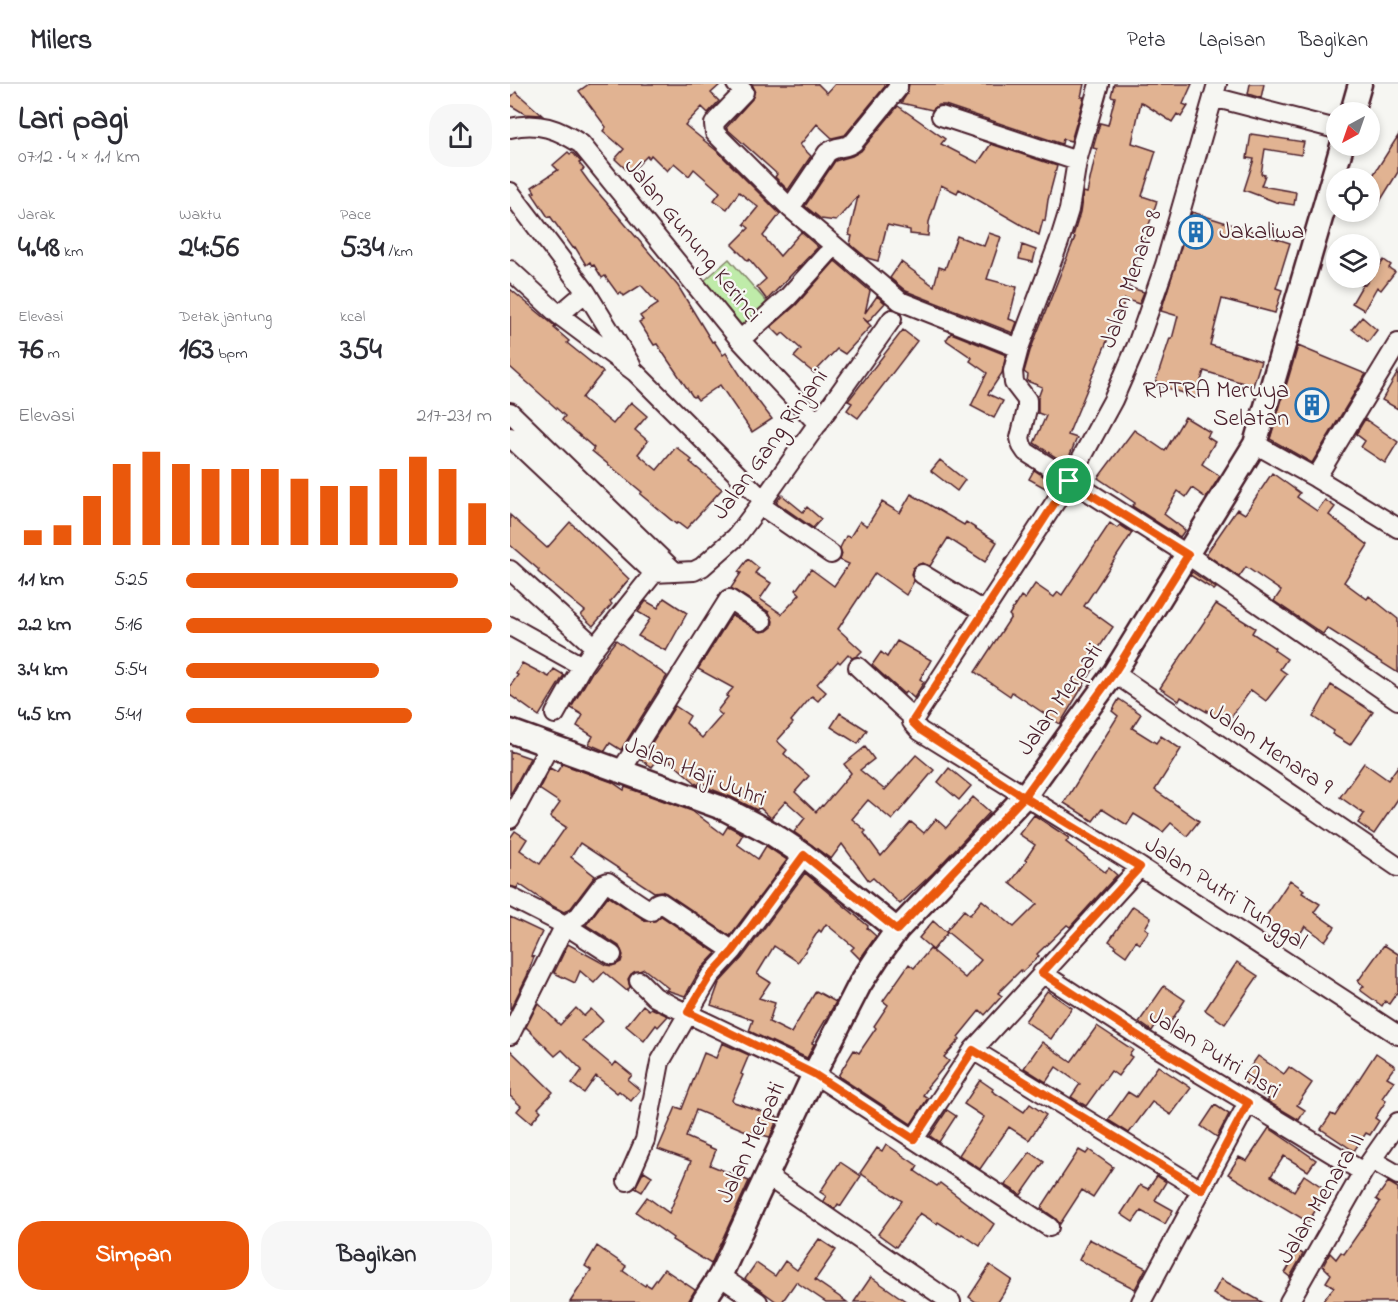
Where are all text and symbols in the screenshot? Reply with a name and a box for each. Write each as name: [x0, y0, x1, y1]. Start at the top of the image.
text: Milers: [30, 21, 92, 62]
text: Peta: [1127, 26, 1166, 56]
text: Lapisan: [1199, 26, 1265, 56]
text: Bagikan: [1298, 26, 1368, 56]
text: Lari pagi: [18, 96, 129, 144]
north arrow: [1326, 102, 1380, 156]
map controls: [1326, 102, 1380, 288]
button: share: [429, 104, 492, 167]
text: 07:12 · 4 × 1.1 km: [18, 143, 140, 172]
street label: Jalan Gunung Kerinci: [614, 151, 770, 331]
button: locate: [1326, 168, 1380, 222]
text: Jarak: [18, 203, 55, 227]
text: Waktu: [179, 203, 222, 227]
text: Pace: [340, 203, 371, 227]
street label: Jalan Menara 8: [1092, 205, 1172, 353]
building icon: Jakaliwa: [1178, 214, 1214, 250]
place label: Jakaliwa: [1219, 215, 1304, 250]
text: 4.48: [18, 227, 60, 271]
text: 24:56: [179, 227, 239, 271]
text: 5:34: [340, 227, 384, 271]
button: layers: [1326, 234, 1380, 288]
text: km: [60, 240, 84, 264]
text: /km: [384, 240, 413, 264]
text: Elevasi: [18, 305, 63, 329]
text: Detak jantung: [179, 305, 272, 329]
text: kcal: [340, 305, 365, 329]
text: 76: [18, 329, 44, 373]
text: 163: [179, 329, 214, 373]
text: 354: [340, 329, 382, 373]
text: m: [44, 342, 60, 366]
text: bpm: [214, 342, 248, 366]
street label: Jalan Gang Rinjani: [704, 362, 838, 528]
place label: RPTRA Meruya Selatan: [1143, 374, 1289, 437]
building icon: RPTRA Meruya Selatan: [1294, 387, 1330, 423]
text: Elevasi: [18, 402, 75, 431]
text: 217–231 m: [417, 402, 492, 431]
pin: [1043, 455, 1094, 506]
icon: arrive: [1052, 464, 1085, 497]
text: 1.1 km: [18, 566, 64, 595]
text: 5:25: [114, 566, 149, 595]
text: 2.2 km: [18, 611, 71, 640]
text: 5:16: [114, 611, 142, 640]
street label: Jalan Merpati: [1009, 636, 1113, 764]
text: 3.4 km: [18, 656, 68, 685]
text: 5:54: [114, 656, 147, 685]
street label: Jalan Menara 9: [1201, 695, 1340, 805]
text: 4.5 km: [18, 701, 71, 730]
text: 5:41: [114, 701, 142, 730]
street label: Jalan Haji Juhri: [619, 729, 771, 817]
street label: Jalan Putri Tunggal: [1137, 828, 1313, 960]
street label: Jalan Putri Asri: [1141, 999, 1287, 1109]
street label: Jalan Merpati: [709, 1076, 795, 1210]
street label: Jalan Menara II: [1269, 1127, 1375, 1271]
button: Simpan: [18, 1221, 249, 1290]
button: Bagikan: [261, 1221, 492, 1290]

